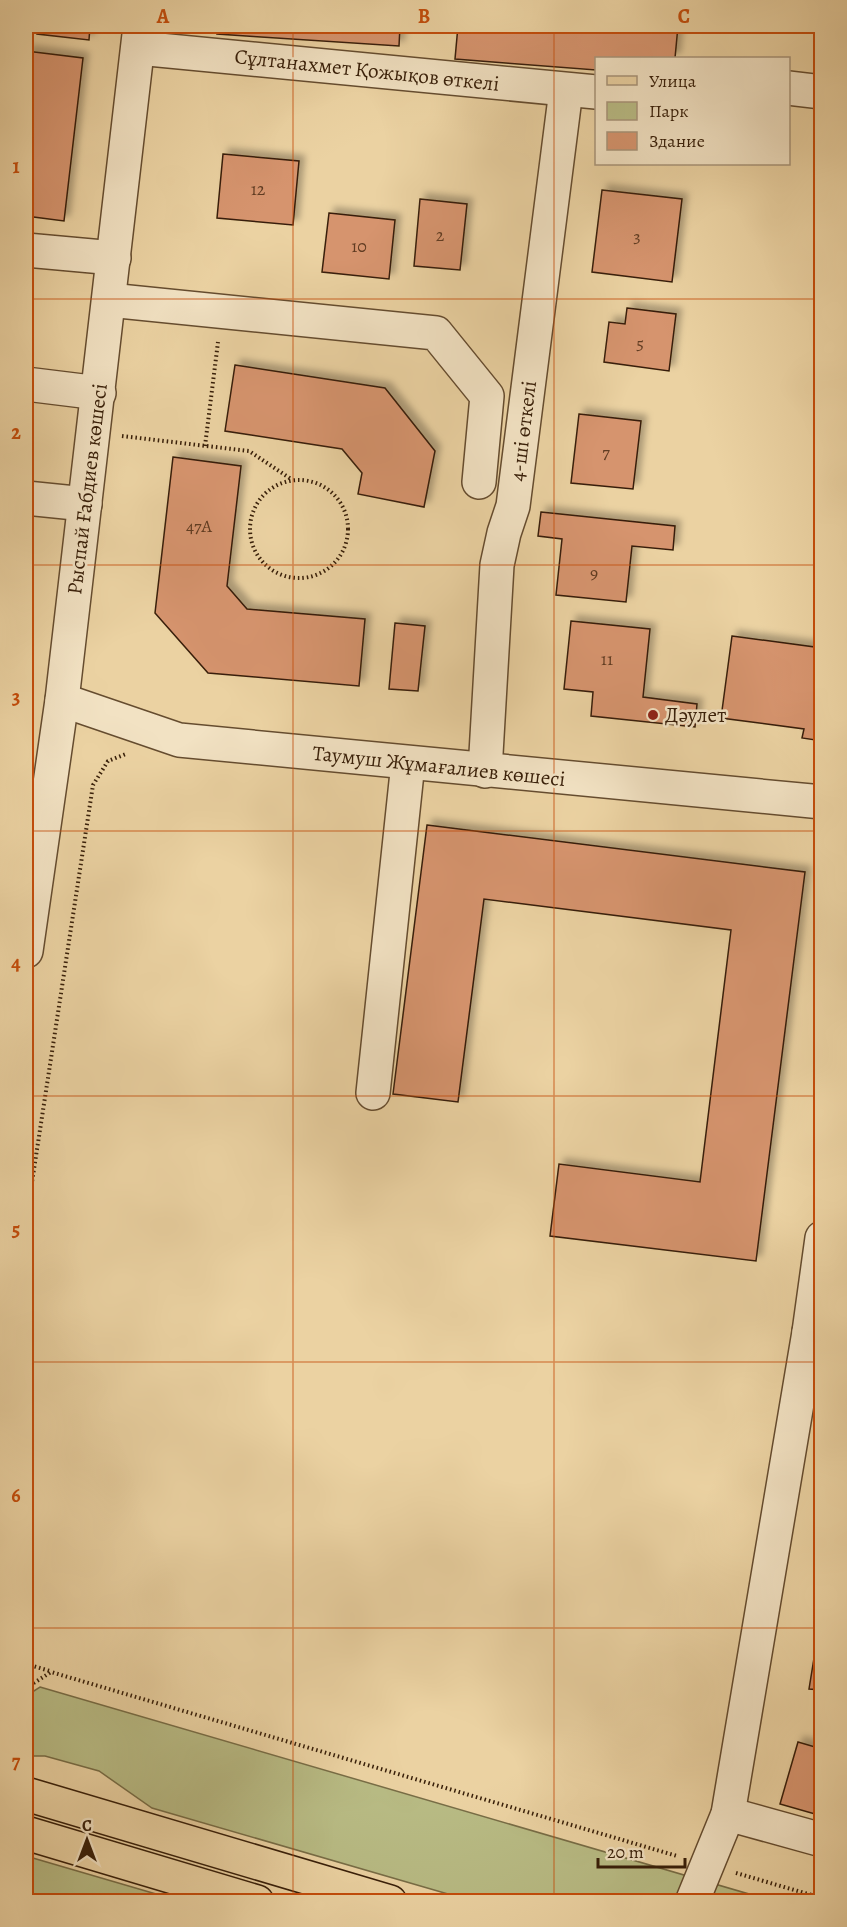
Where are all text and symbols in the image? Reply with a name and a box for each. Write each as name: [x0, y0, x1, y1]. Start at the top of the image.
text: A: [156, 3, 170, 30]
text: B: [418, 3, 430, 30]
text: C: [678, 3, 690, 30]
street label: Сұлтанахмет Қожықов өткелі: [233, 42, 501, 98]
legend: [595, 57, 790, 165]
text: Улица: [649, 69, 697, 93]
text: Парк: [649, 99, 689, 123]
text: Здание: [649, 129, 705, 153]
text: 1: [12, 153, 20, 180]
house number: 12: [251, 177, 266, 201]
house number: 2: [436, 223, 445, 247]
house number: 3: [633, 224, 641, 248]
house number: 10: [351, 234, 367, 258]
house number: 5: [636, 331, 644, 355]
street label: 4-ші өткелі: [503, 379, 543, 483]
street label: Рыспай Ғабдиев көшесі: [60, 382, 114, 596]
text: 2: [11, 419, 21, 446]
house number: 7: [602, 440, 610, 464]
house number: 47А: [186, 514, 213, 538]
house number: 9: [590, 561, 598, 585]
house number: 11: [601, 647, 613, 671]
text: 3: [12, 684, 20, 711]
place label: Дәулет: [665, 701, 726, 729]
marker: Дәулет: [646, 708, 660, 722]
street label: Таумуш Жұмағалиев көшесі: [311, 739, 567, 793]
text: 4: [11, 950, 21, 977]
text: 5: [12, 1216, 20, 1243]
text: 6: [11, 1482, 21, 1509]
text: 7: [12, 1748, 21, 1775]
north arrow: [57, 1810, 117, 1870]
text: С: [82, 1815, 92, 1837]
scale bar: [598, 1831, 685, 1869]
text: 20 m: [607, 1840, 644, 1864]

